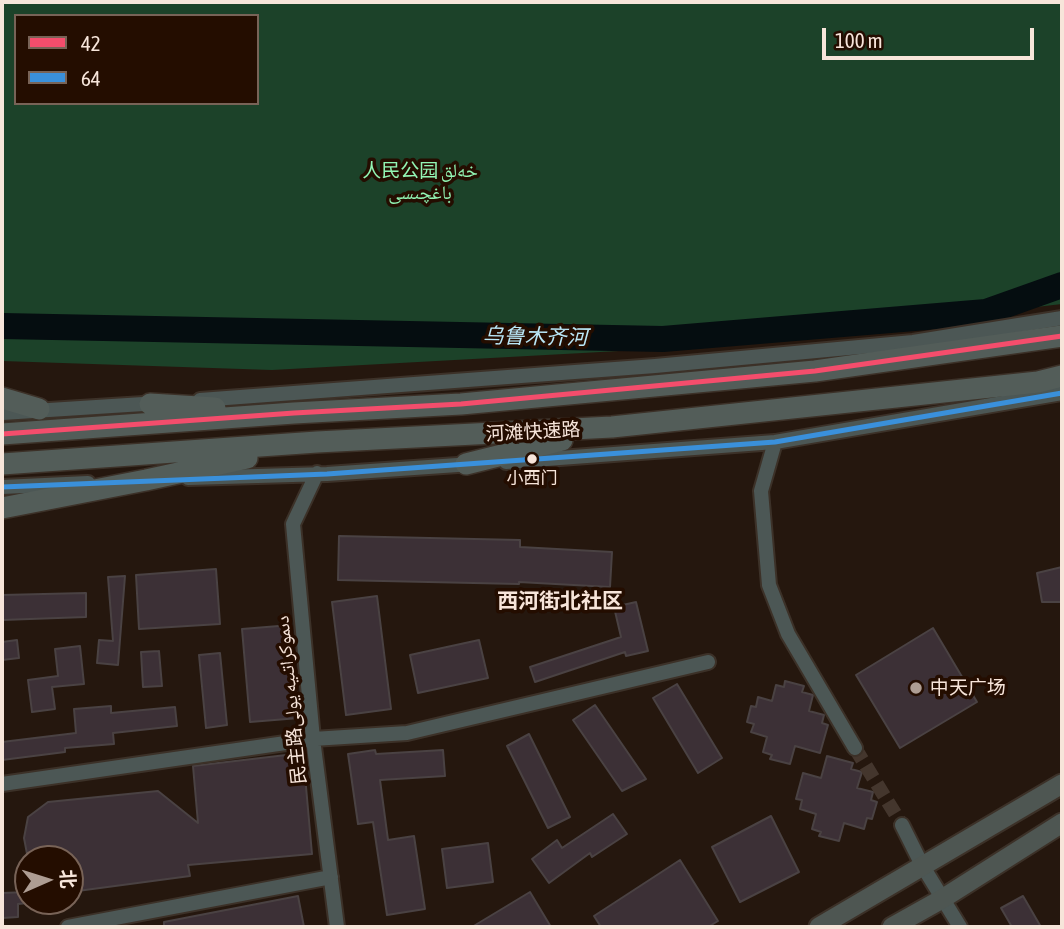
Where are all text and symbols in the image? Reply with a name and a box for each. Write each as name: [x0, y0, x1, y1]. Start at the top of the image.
legend: [14, 14, 259, 105]
scale bar: [826, 14, 1038, 58]
text: 100 m: [835, 28, 883, 52]
text: 42: [81, 31, 101, 55]
text: 64: [81, 66, 101, 90]
park label: 人民公园 خەلق باغچىسى: [362, 160, 478, 204]
water label: 乌鲁木齐河: [482, 323, 588, 351]
street label: 河滩快速路: [485, 418, 581, 446]
marker: 小西门: [525, 452, 539, 466]
place label: 小西门: [507, 469, 557, 489]
district label: 西河街北社区: [497, 588, 623, 614]
street label: 民主路دىموكراتىيە يولى: [271, 615, 311, 785]
place label: 中天广场: [930, 677, 1006, 699]
marker: 中天广场: [908, 680, 924, 696]
north arrow: [14, 845, 84, 915]
text: 北: [56, 869, 79, 889]

